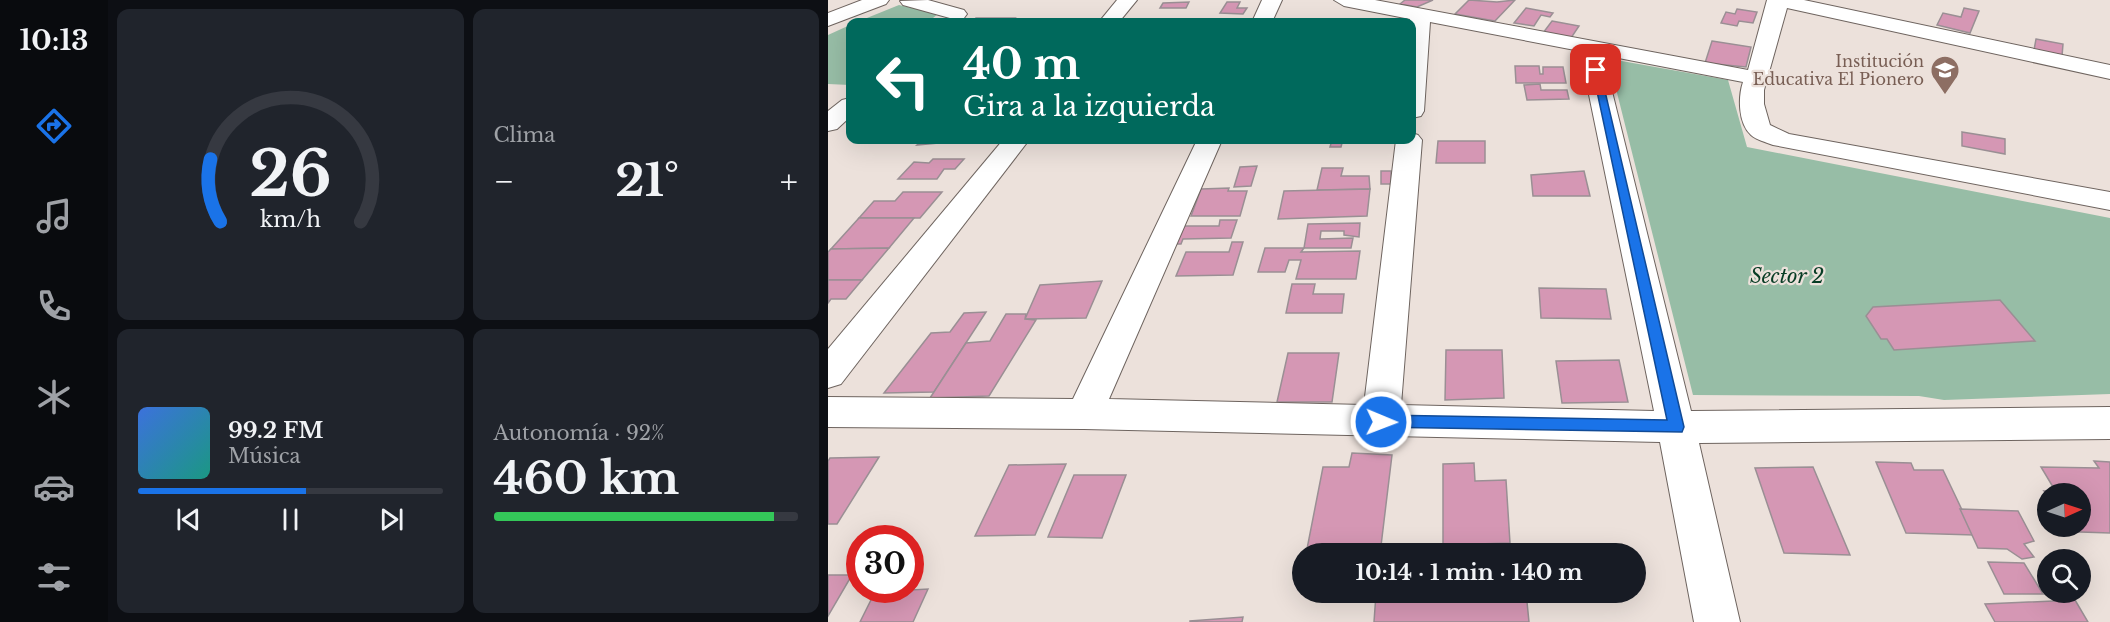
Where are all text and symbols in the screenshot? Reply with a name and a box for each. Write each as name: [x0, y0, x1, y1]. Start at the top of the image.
text: 10:13: [20, 24, 88, 57]
text: 40 m: [963, 38, 1080, 90]
icon: left: [864, 42, 942, 120]
pin: [1570, 44, 1621, 95]
place label: Institución Educativa El Pionero: [1753, 51, 1924, 89]
icon: arrive: [1579, 53, 1612, 86]
school or university icon: Institución Educativa El Pionero: [1929, 54, 1961, 96]
text: Gira a la izquierda: [963, 90, 1215, 123]
icon: directions: [33, 105, 75, 147]
text: Clima: [494, 123, 555, 147]
text: 26: [249, 135, 332, 213]
text: 21°: [615, 152, 679, 208]
text: −: [494, 161, 514, 202]
text: +: [780, 161, 798, 202]
icon: music: [33, 195, 75, 237]
text: km/h: [260, 206, 321, 233]
park label: Sector 2: [1750, 264, 1824, 288]
icon: phone: [33, 285, 75, 327]
icon: climate: [33, 376, 75, 418]
position arrow: [1349, 390, 1413, 454]
text: 99.2 FM: [228, 417, 323, 444]
text: Autonomía · 92%: [494, 421, 665, 445]
text: Música: [228, 444, 301, 468]
text: 460 km: [494, 450, 679, 506]
icon: car: [33, 466, 75, 508]
north arrow: [2037, 483, 2091, 537]
map controls: [2037, 483, 2091, 603]
icon: previous: [172, 503, 205, 536]
icon: pause: [274, 503, 307, 536]
icon: next: [375, 503, 408, 536]
speed limit sign: 30: [846, 525, 924, 603]
button: search: [2037, 549, 2091, 603]
icon: filters: [33, 556, 75, 598]
text: 10:14 · 1 min · 140 m: [1355, 559, 1583, 586]

